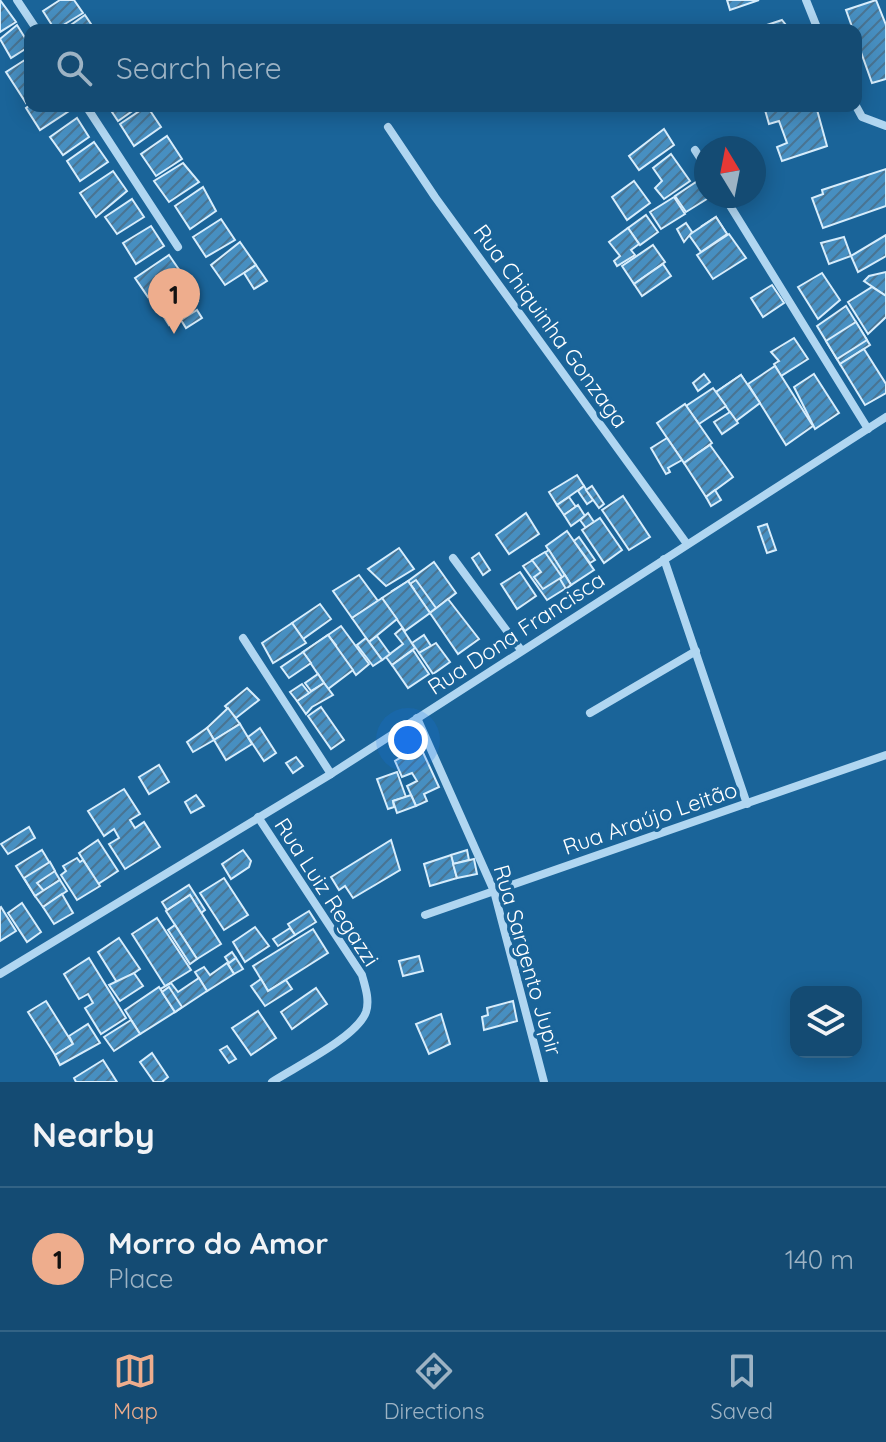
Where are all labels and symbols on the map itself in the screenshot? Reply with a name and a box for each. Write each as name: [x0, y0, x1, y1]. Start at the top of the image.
north arrow: [694, 136, 766, 208]
street label: Rua Chiquinha Gonzaga: [468, 219, 634, 433]
pin: 1: [148, 268, 200, 334]
street label: Rua Dona Francisca: [422, 565, 610, 701]
your location: [388, 720, 428, 760]
street label: Rua Araújo Leitão: [559, 775, 741, 861]
street label: Rua Luiz Regazzi: [269, 812, 385, 972]
street label: Rua Sargento Jupir: [487, 862, 569, 1059]

